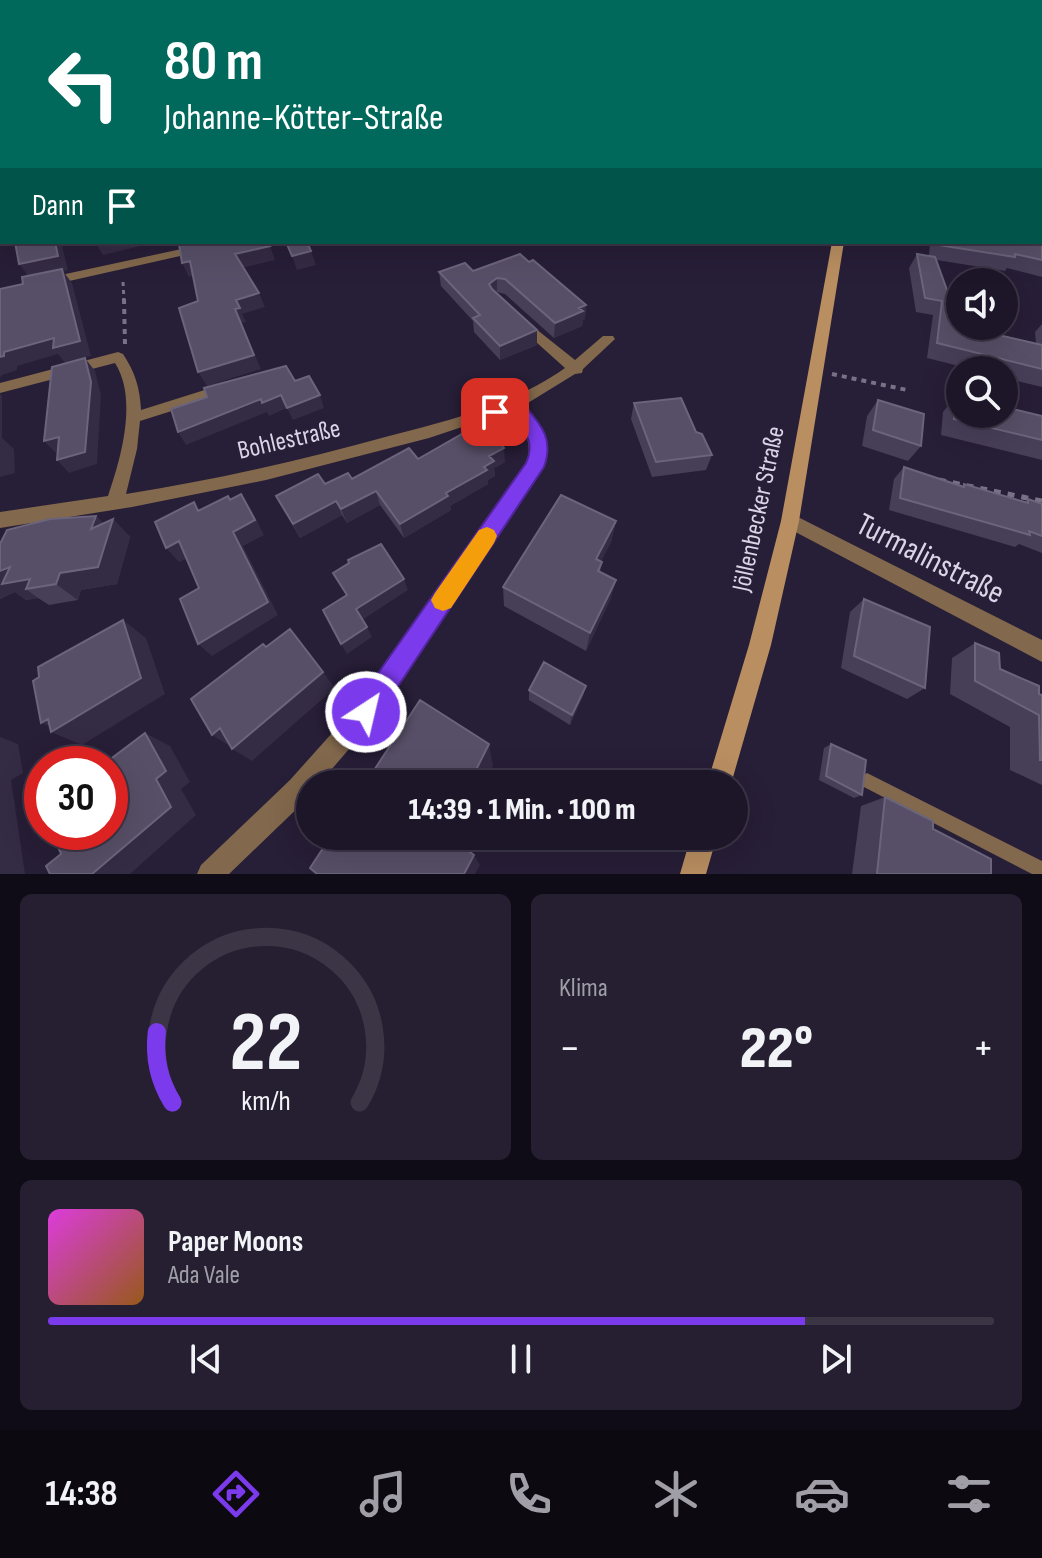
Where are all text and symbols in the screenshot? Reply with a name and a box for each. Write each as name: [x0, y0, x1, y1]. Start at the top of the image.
text: 80 m: [164, 29, 263, 96]
icon: left: [32, 32, 136, 136]
text: Johanne-Kötter-Straße: [164, 97, 444, 140]
icon: arrive: [100, 184, 144, 228]
text: Dann: [32, 188, 84, 224]
map controls: [946, 268, 1018, 428]
button: sound: [946, 268, 1018, 340]
button: search: [946, 356, 1018, 428]
pin: [461, 378, 529, 446]
icon: arrive: [473, 390, 517, 434]
street label: Bohlestraße: [235, 413, 343, 467]
street label: Jöllenbecker Straße: [726, 424, 792, 595]
street label: Turmalinstraße: [849, 505, 1011, 613]
position arrow: [324, 670, 408, 754]
speed limit sign: 30: [24, 746, 128, 850]
text: 14:39 · 1 Min. · 100 m: [409, 792, 635, 828]
text: Klima: [559, 973, 608, 1004]
text: 22: [229, 994, 302, 1094]
text: 22°: [740, 1013, 813, 1085]
text: −: [559, 1022, 581, 1075]
text: +: [972, 1022, 994, 1075]
text: km/h: [241, 1084, 290, 1119]
text: Paper Moons: [168, 1224, 303, 1260]
text: Ada Vale: [168, 1260, 240, 1291]
icon: previous: [184, 1337, 228, 1381]
icon: pause: [499, 1337, 543, 1381]
icon: next: [814, 1337, 858, 1381]
icon: directions: [208, 1466, 264, 1522]
icon: music: [355, 1466, 411, 1522]
icon: phone: [501, 1466, 557, 1522]
icon: climate: [648, 1466, 704, 1522]
icon: car: [794, 1466, 850, 1522]
icon: filters: [941, 1466, 997, 1522]
text: 14:38: [45, 1473, 118, 1516]

